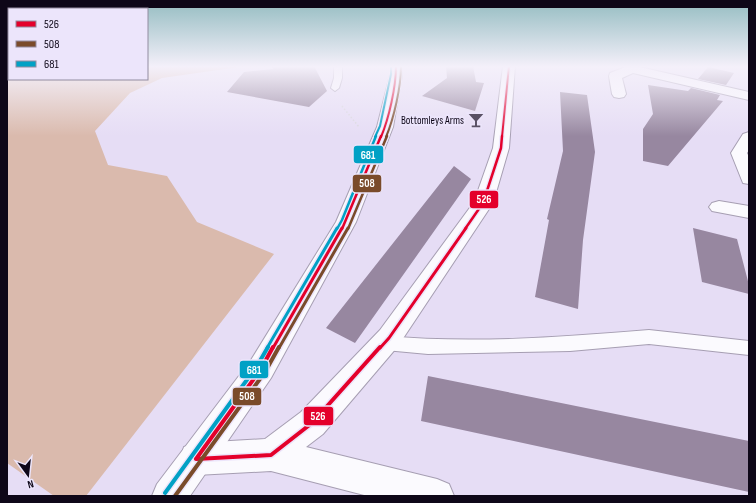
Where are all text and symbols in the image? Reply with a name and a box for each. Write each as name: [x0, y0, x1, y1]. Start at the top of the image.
legend: [8, 8, 148, 80]
text: 526: [44, 17, 59, 32]
text: 508: [44, 37, 59, 52]
text: 681: [44, 57, 60, 72]
bar icon: Bottomleys Arms: [467, 111, 485, 129]
place label: Bottomleys Arms: [401, 114, 464, 127]
line badge: 681: [353, 145, 384, 164]
text: 681: [361, 149, 376, 162]
line badge: 508: [352, 174, 382, 193]
text: 508: [359, 177, 375, 190]
line badge: 526: [469, 190, 499, 209]
text: 526: [477, 193, 491, 206]
line badge: 681: [239, 360, 269, 379]
text: 681: [247, 364, 262, 377]
line badge: 508: [232, 387, 262, 406]
text: 508: [239, 390, 255, 403]
line badge: 526: [303, 406, 334, 426]
text: 526: [311, 410, 325, 423]
north arrow: [8, 455, 48, 495]
text: N: [26, 477, 35, 491]

